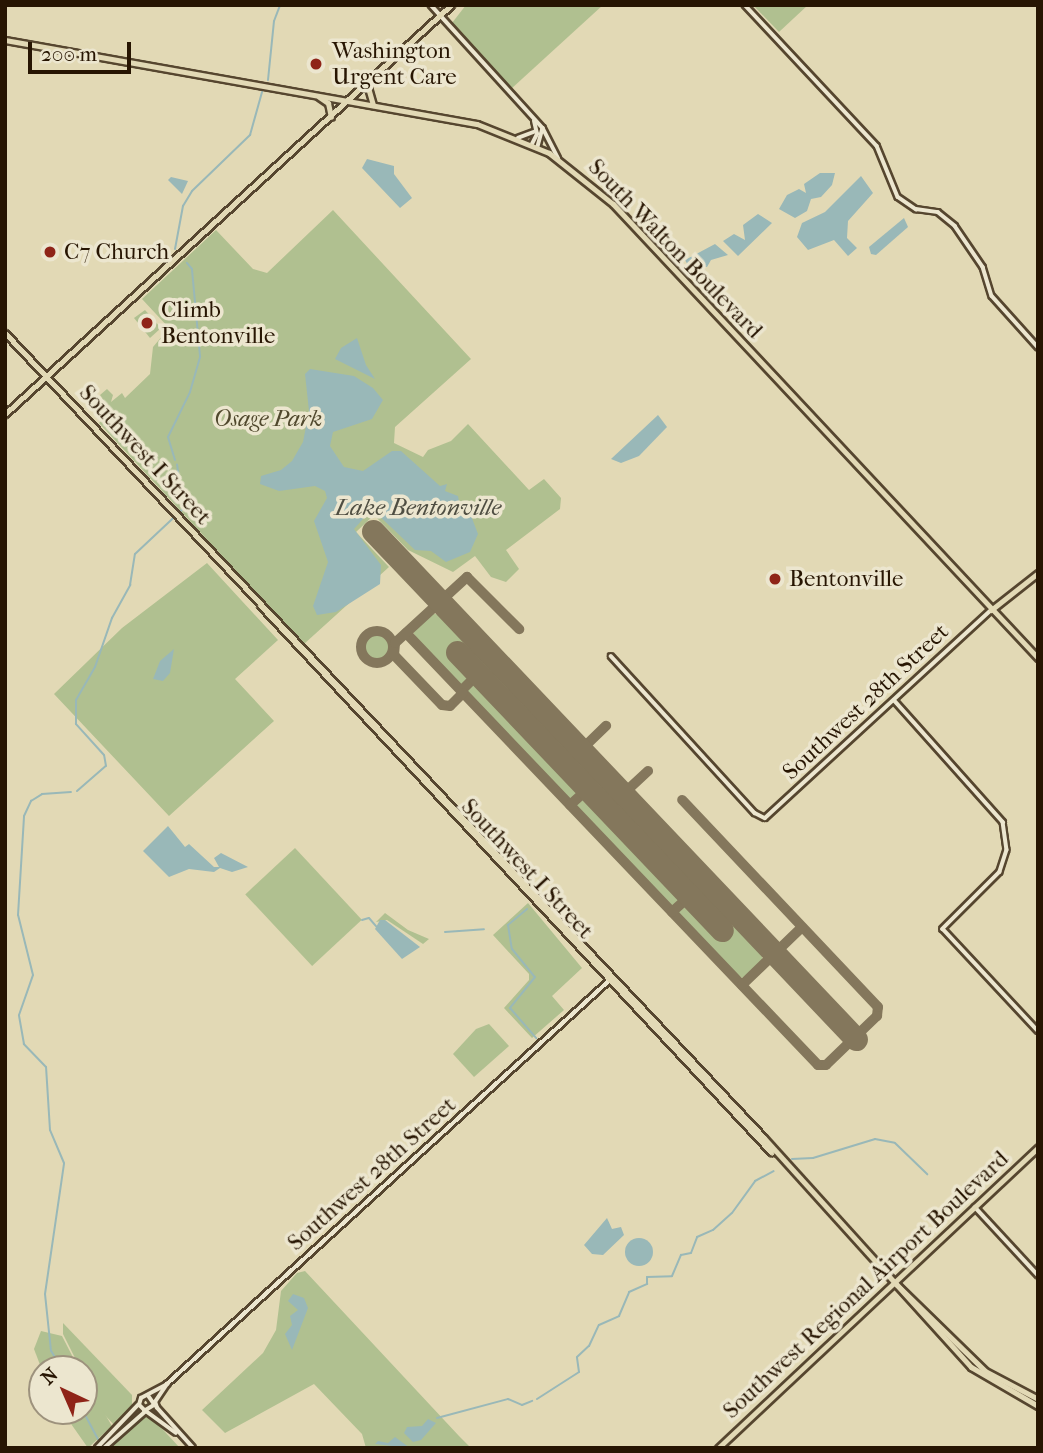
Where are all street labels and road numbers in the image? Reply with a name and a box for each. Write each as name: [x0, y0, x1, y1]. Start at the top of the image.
street label: South Walton Boulevard: [582, 153, 768, 345]
street label: Southwest I Street: [73, 379, 217, 531]
street label: Southwest 28th Street: [777, 618, 955, 786]
street label: Southwest I Street: [455, 793, 599, 945]
street label: Southwest 28th Street: [282, 1091, 462, 1257]
street label: Southwest Regional Airport Boulevard: [718, 1145, 1014, 1425]

